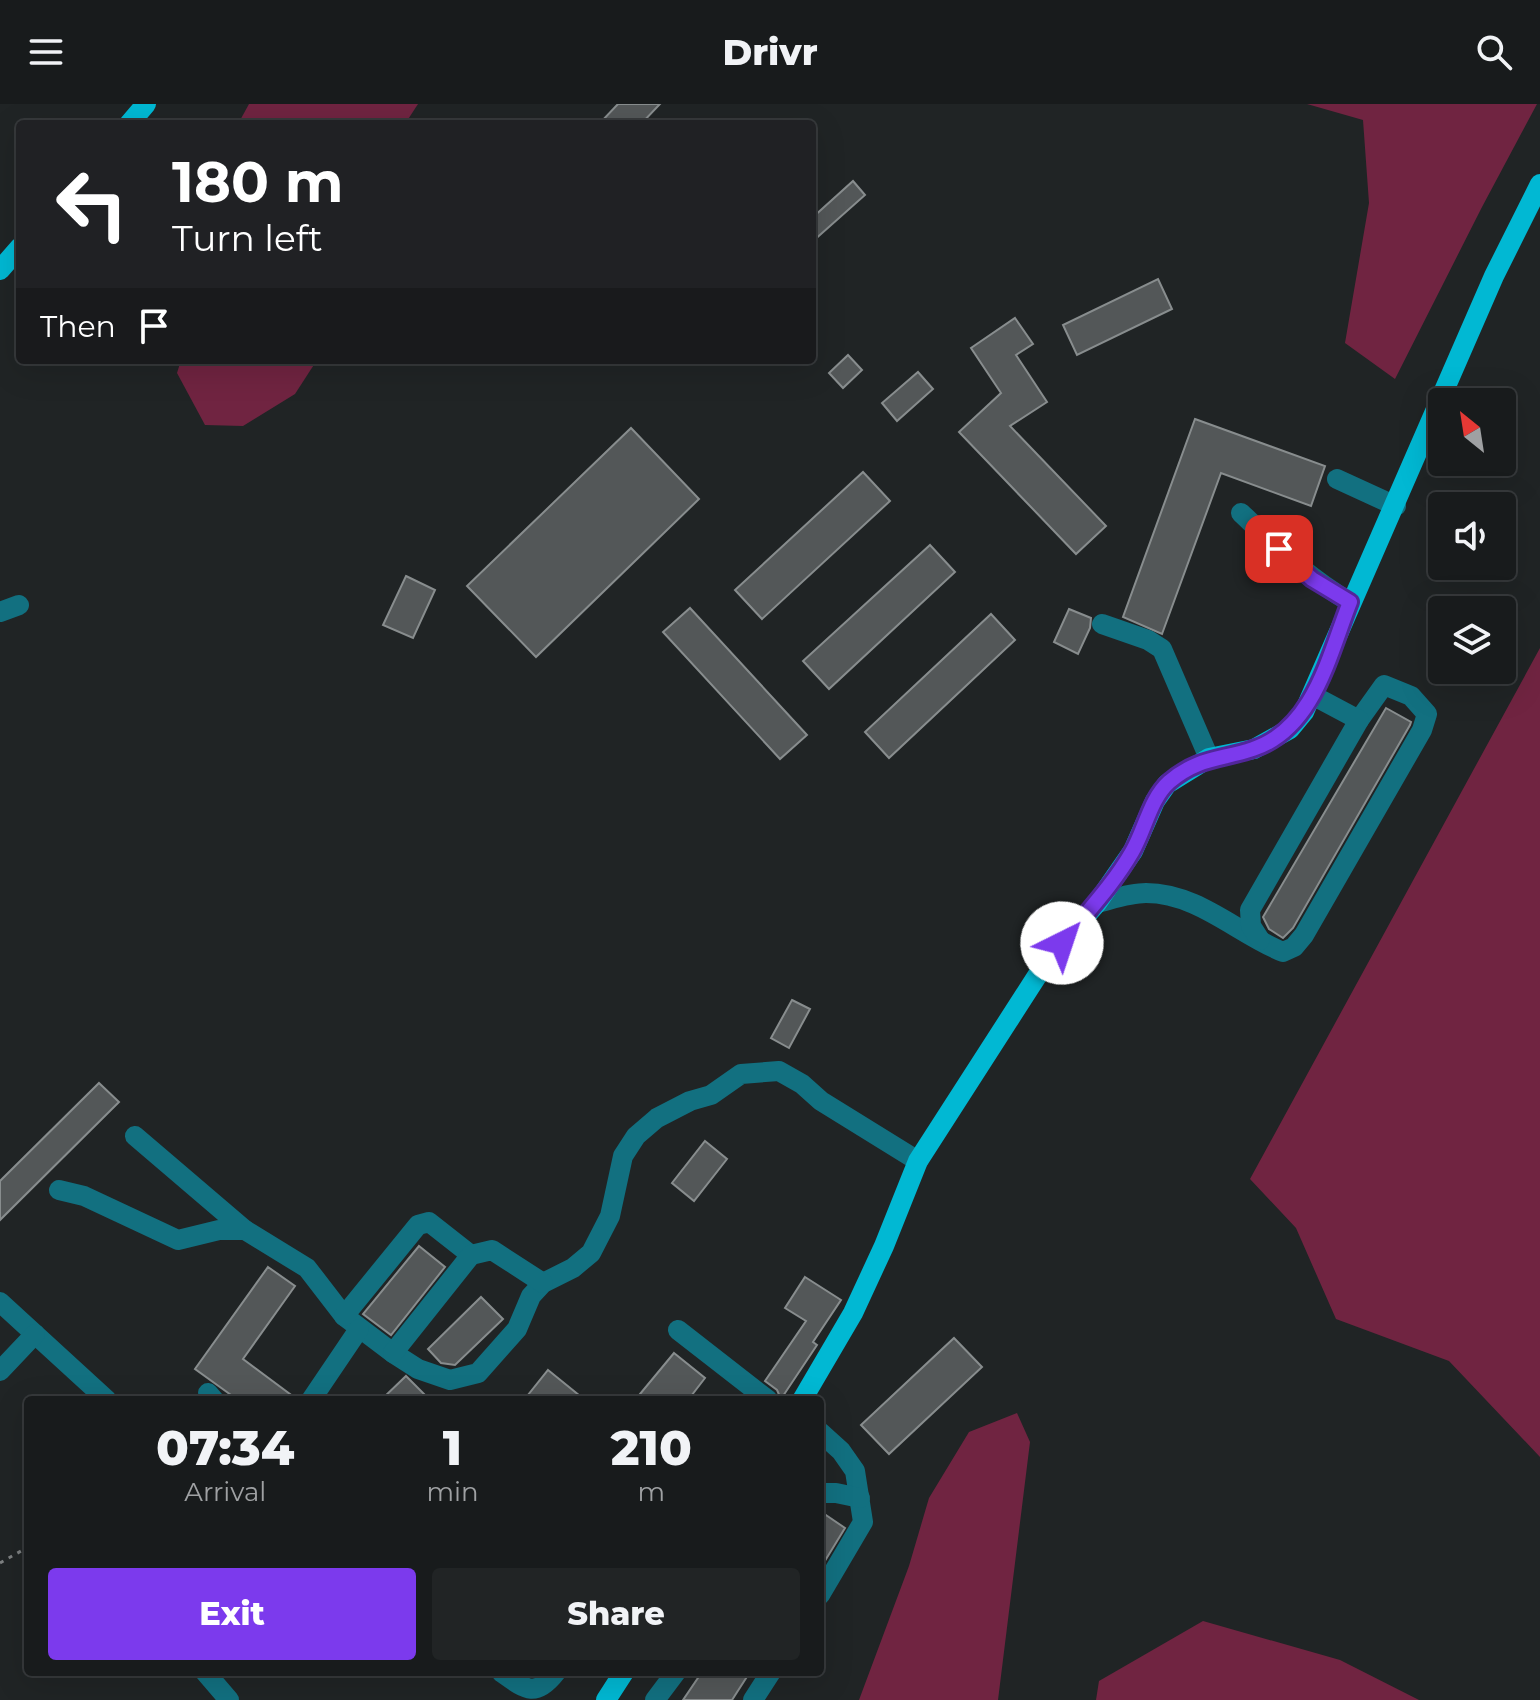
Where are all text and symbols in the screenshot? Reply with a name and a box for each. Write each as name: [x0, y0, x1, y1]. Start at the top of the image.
icon: menu: [24, 30, 68, 74]
text: Drivr: [722, 30, 818, 74]
icon: search: [1472, 30, 1516, 74]
text: 180 m: [172, 148, 344, 216]
icon: left: [40, 152, 144, 256]
text: Turn left: [172, 216, 323, 260]
icon: arrive: [132, 304, 176, 348]
text: Then: [40, 308, 116, 345]
north arrow: [1428, 388, 1516, 476]
map controls: [1428, 388, 1516, 684]
button: sound: [1428, 492, 1516, 580]
pin: [1245, 515, 1313, 583]
icon: arrive: [1257, 527, 1301, 571]
button: layers: [1428, 596, 1516, 684]
position arrow: [1020, 901, 1104, 985]
text: 07:34: [156, 1419, 294, 1477]
text: 1: [443, 1419, 462, 1477]
text: 210: [611, 1419, 692, 1477]
text: Arrival: [184, 1476, 266, 1508]
text: min: [427, 1476, 479, 1508]
text: m: [638, 1476, 665, 1508]
button: Exit: [48, 1568, 416, 1660]
button: Share: [432, 1568, 800, 1660]

